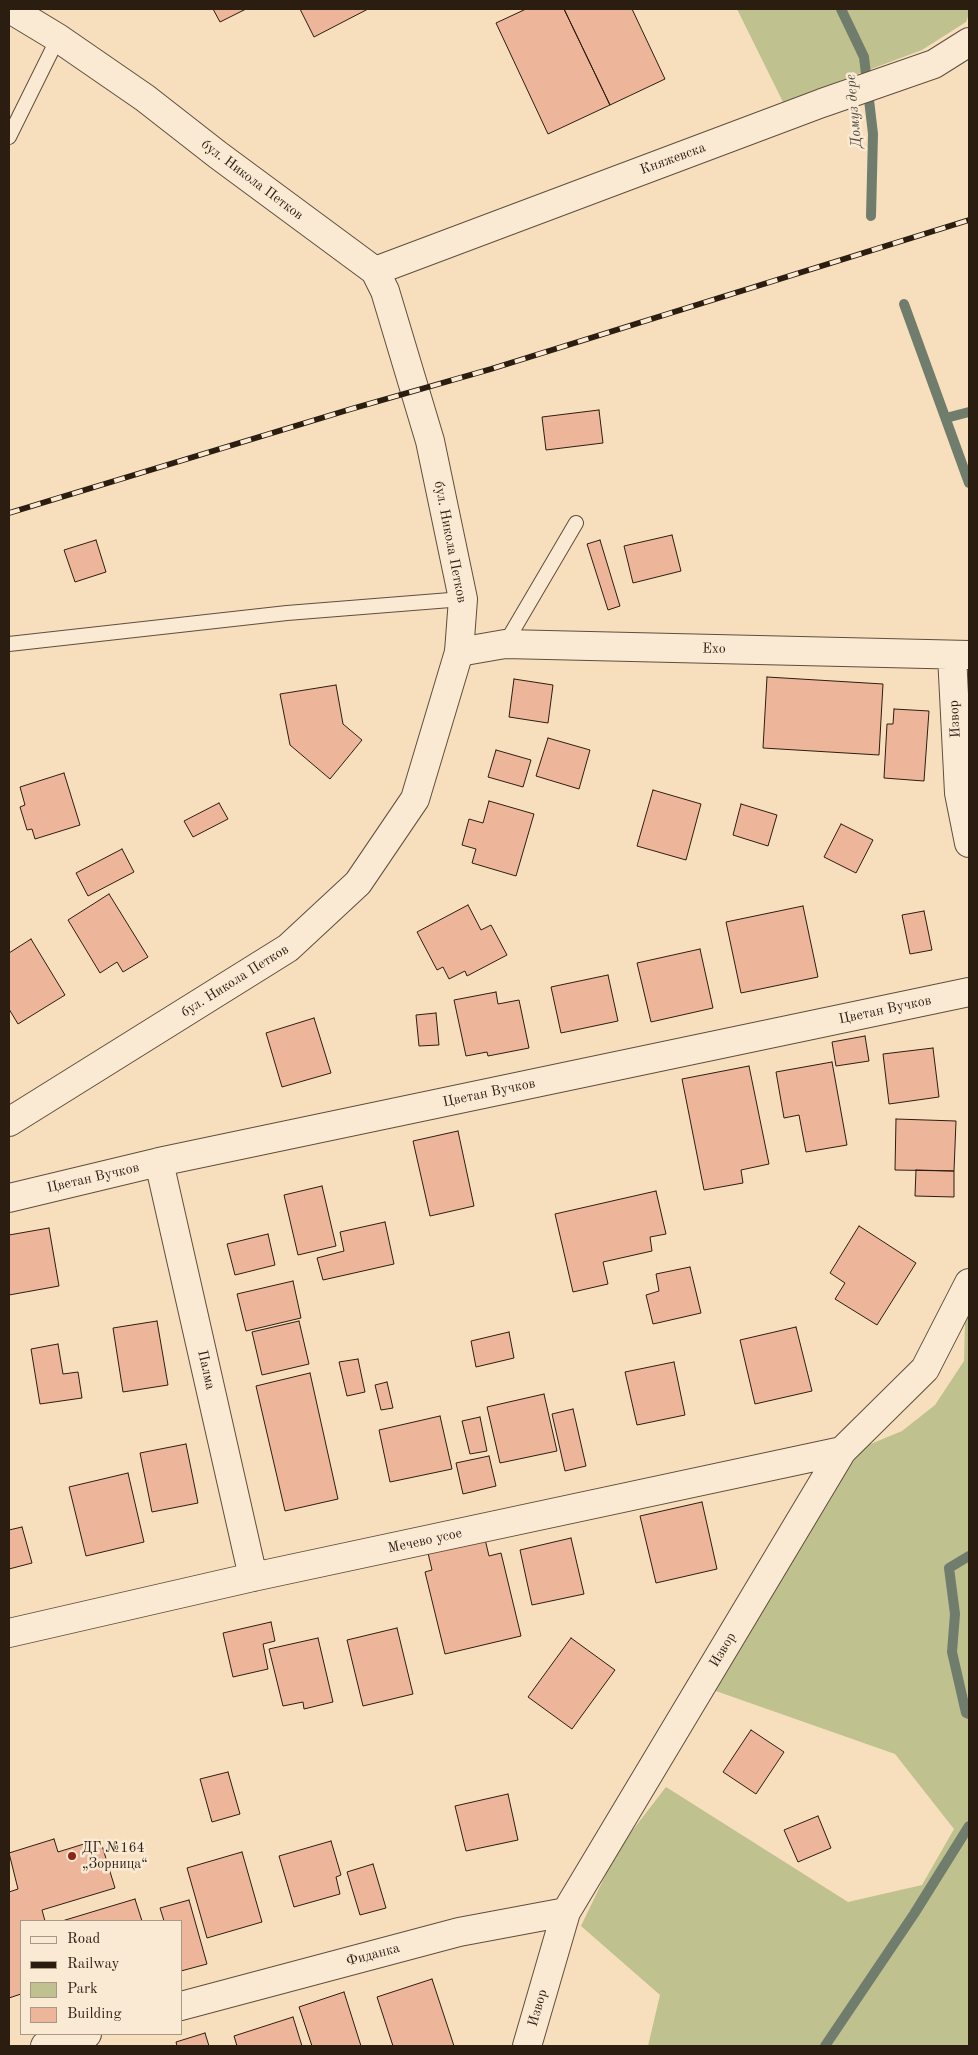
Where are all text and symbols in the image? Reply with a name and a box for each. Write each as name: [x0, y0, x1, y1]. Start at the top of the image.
water label: Домуз дере: [842, 73, 866, 149]
street label: бул. Никола Петков: [198, 136, 306, 224]
street label: Княжевска: [638, 139, 708, 179]
street label: бул. Никола Петков: [430, 480, 470, 604]
street label: Ехо: [702, 640, 726, 658]
street label: Извор: [946, 700, 964, 738]
street label: бул. Никола Петков: [178, 941, 292, 1021]
street label: Цветан Вучков: [837, 992, 933, 1028]
street label: Цветан Вучков: [441, 1075, 537, 1111]
street label: Цветан Вучков: [45, 1159, 141, 1197]
street label: Палма: [193, 1349, 219, 1391]
street label: Мечево усое: [386, 1525, 464, 1557]
street label: Извор: [706, 1629, 740, 1671]
place label: ДГ №164 „Зорница“: [82, 1840, 148, 1872]
marker: ДГ №164 „Зорница“: [66, 1850, 78, 1862]
legend: [20, 1920, 182, 2035]
text: Road: [67, 1932, 100, 1947]
street label: Фиданка: [344, 1940, 402, 1970]
text: Railway: [67, 1957, 120, 1972]
text: Park: [67, 1982, 98, 1997]
street label: Извор: [525, 1988, 551, 2028]
text: Building: [67, 2007, 122, 2022]

